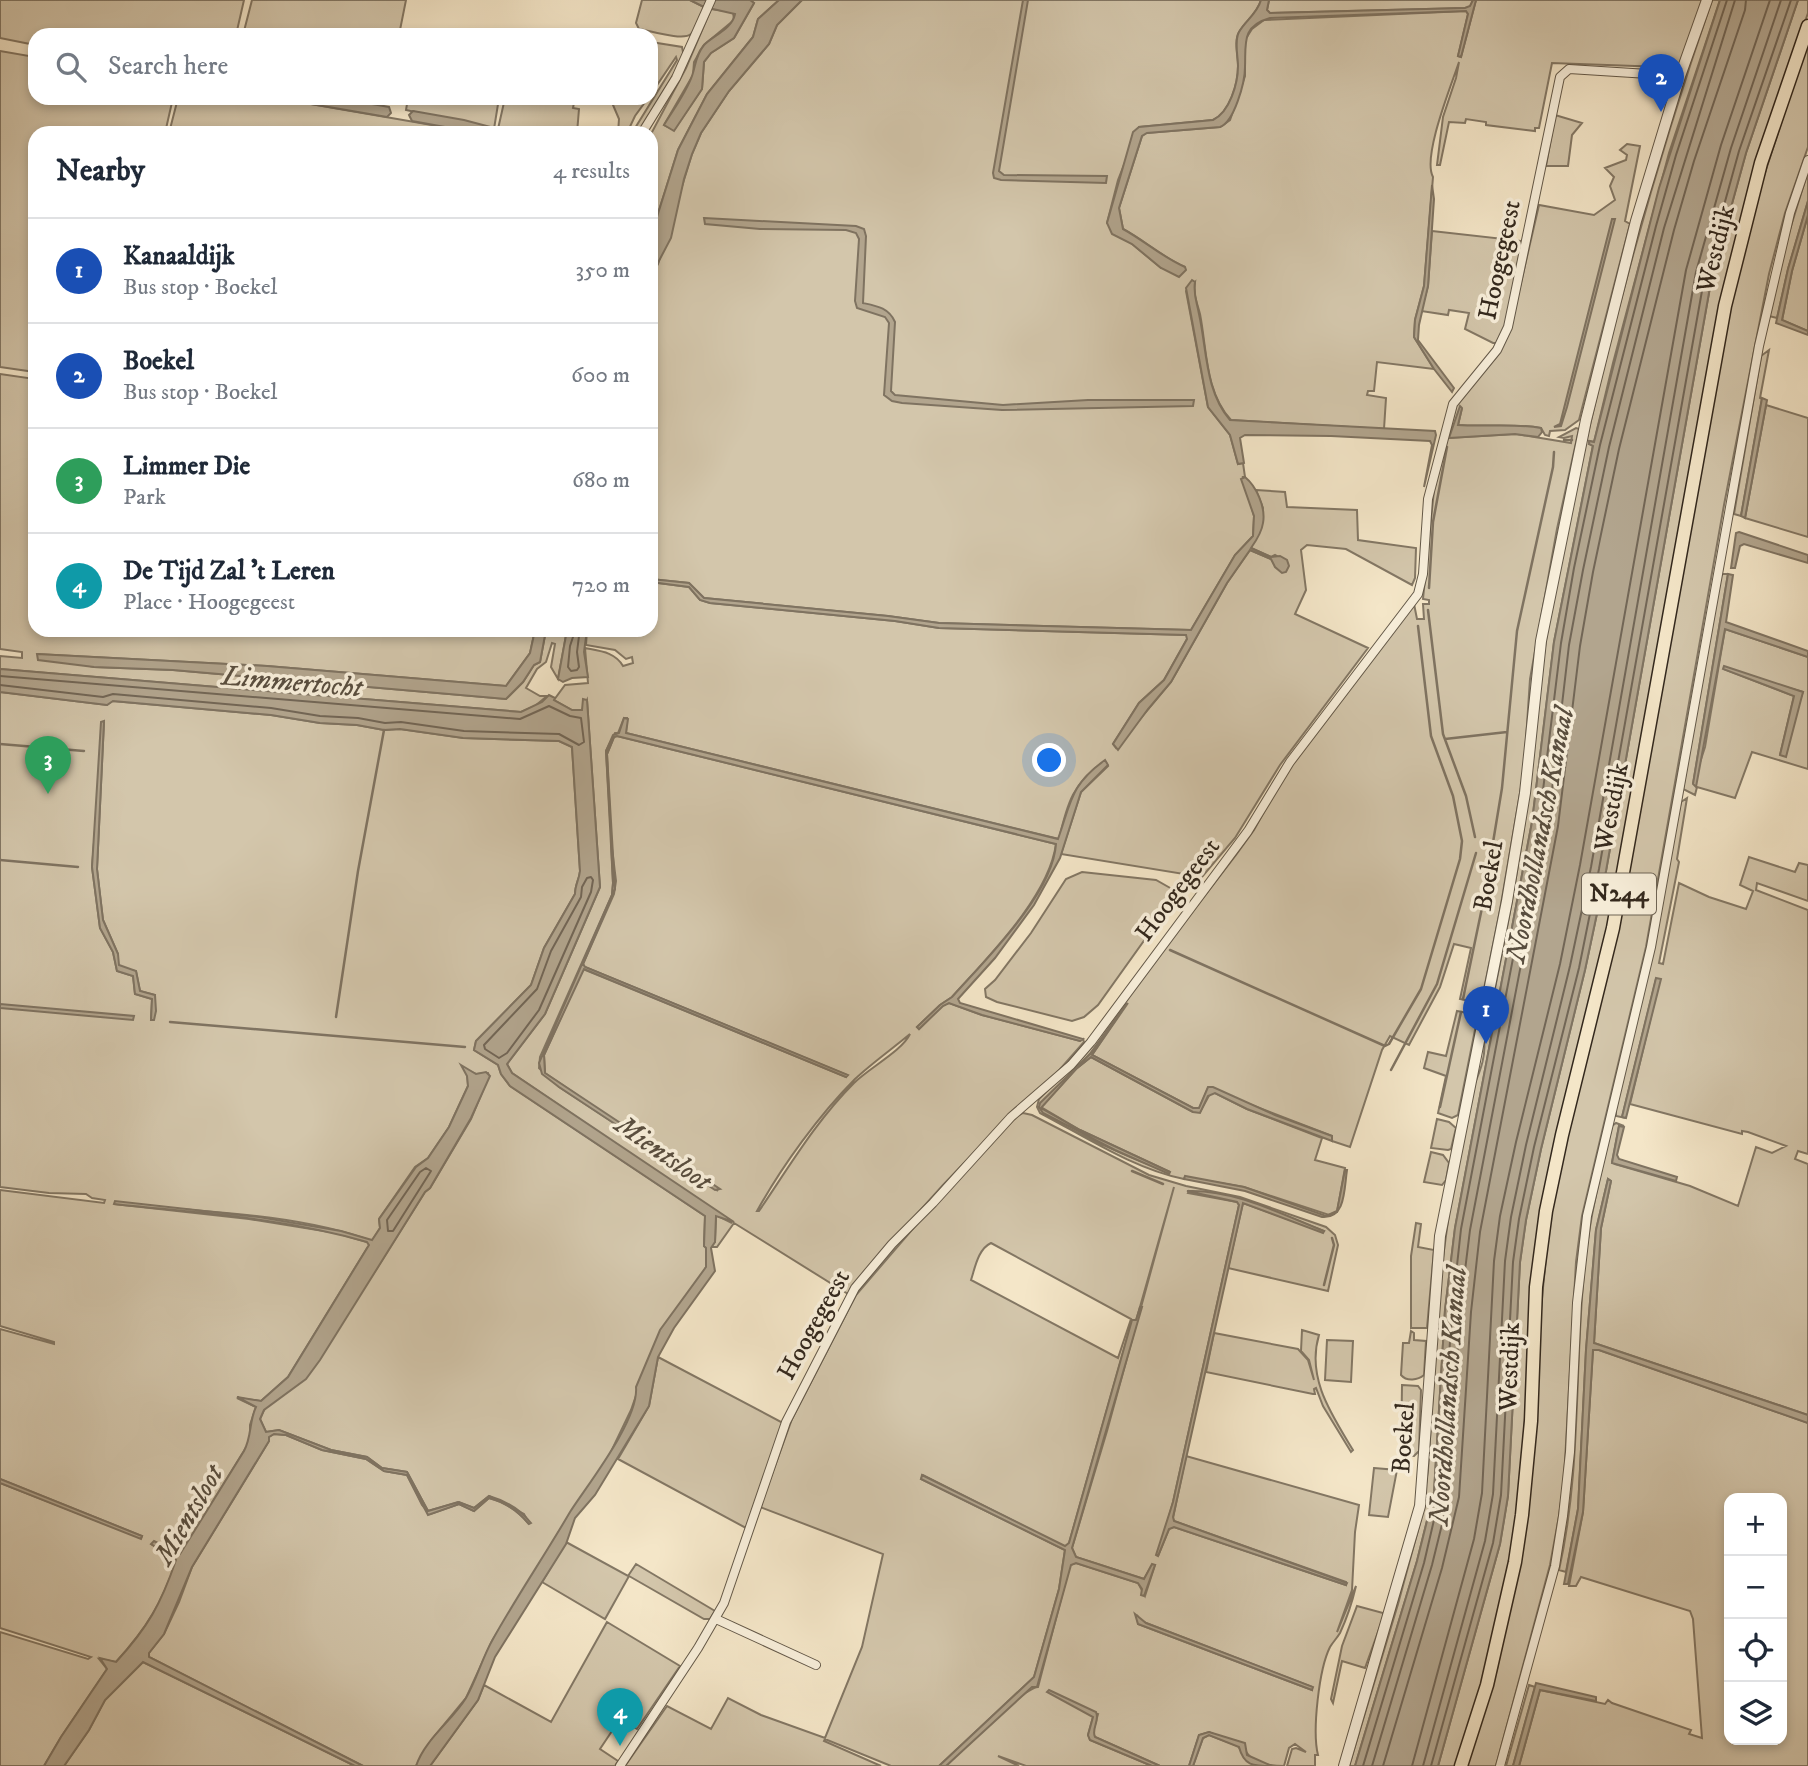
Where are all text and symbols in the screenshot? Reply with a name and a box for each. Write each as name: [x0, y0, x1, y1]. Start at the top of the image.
search box: [28, 28, 658, 105]
icon: search: [52, 48, 90, 86]
text: Search here: [108, 50, 228, 83]
pin: 2: [1638, 54, 1684, 112]
text: Nearby: [56, 153, 145, 190]
text: 4 results: [553, 157, 630, 186]
street label: Hoogegeest: [1471, 197, 1529, 323]
street label: Westdijk: [1689, 202, 1743, 297]
text: Kanaaldijk: [123, 240, 235, 273]
text: 1: [75, 256, 83, 285]
text: 350 m: [575, 256, 630, 285]
text: Bus stop · Boekel: [123, 273, 277, 302]
text: Boekel: [123, 345, 194, 378]
text: 2: [73, 361, 85, 390]
text: 600 m: [571, 361, 630, 390]
text: Bus stop · Boekel: [123, 378, 277, 407]
text: Limmer Die: [123, 450, 250, 483]
text: 3: [75, 466, 83, 495]
text: 680 m: [572, 466, 630, 495]
text: Park: [123, 483, 166, 512]
text: De Tijd Zal 't Leren: [123, 555, 335, 588]
text: 4: [72, 571, 86, 600]
text: 720 m: [572, 571, 630, 600]
text: Place · Hoogegeest: [123, 588, 295, 617]
water label: Limmertocht: [218, 658, 366, 706]
water label: Noordhollandsch Kanaal: [1498, 702, 1582, 967]
pin: 3: [25, 736, 71, 794]
your location: [1032, 743, 1066, 777]
street label: Westdijk: [1587, 760, 1637, 855]
street label: Hoogegeest: [1128, 832, 1228, 948]
street label: Boekel: [1467, 838, 1511, 914]
road number: N244: [1582, 874, 1656, 914]
pin: 1: [1463, 986, 1509, 1044]
water label: Mientsloot: [607, 1106, 720, 1200]
water label: Noordhollandsch Kanaal: [1421, 1263, 1475, 1528]
street label: Hoogegeest: [770, 1264, 858, 1386]
street label: Westdijk: [1492, 1322, 1528, 1413]
street label: Boekel: [1385, 1401, 1423, 1475]
water label: Mientsloot: [146, 1457, 233, 1573]
map controls: [1724, 1493, 1787, 1745]
button: +: [1724, 1493, 1787, 1556]
button: −: [1724, 1556, 1787, 1619]
button: locate: [1724, 1619, 1787, 1682]
button: layers: [1724, 1682, 1787, 1745]
pin: 4: [597, 1688, 643, 1746]

